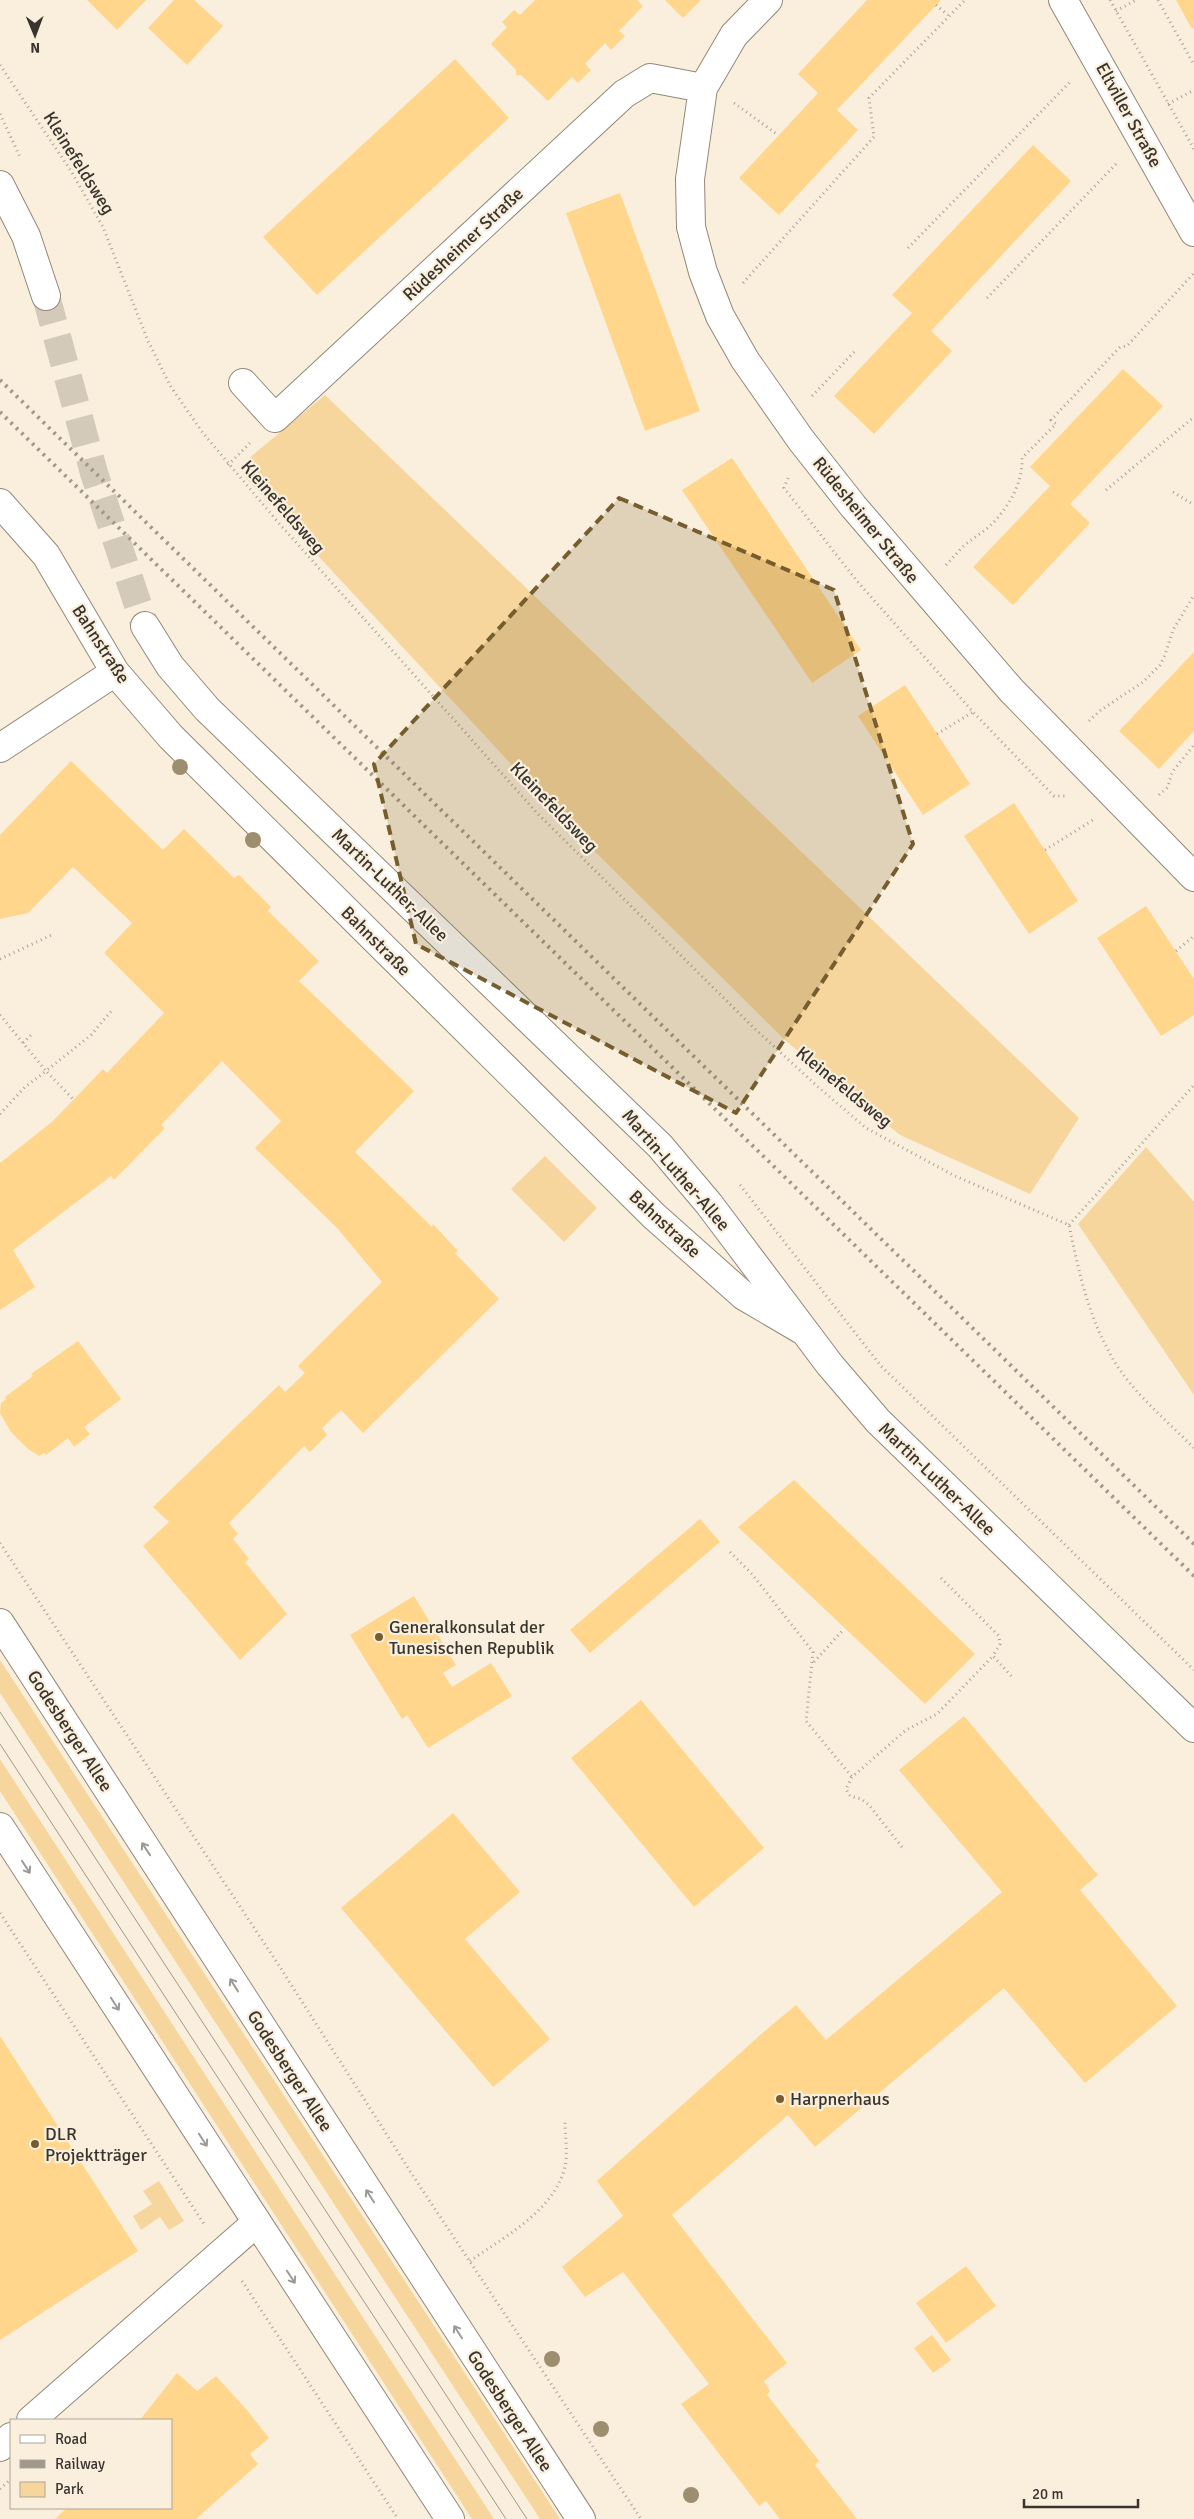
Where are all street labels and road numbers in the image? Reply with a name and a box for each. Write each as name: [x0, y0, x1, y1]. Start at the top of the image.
street label: Eltviller Straße: [1091, 59, 1167, 171]
street label: Kleinefeldsweg: [39, 107, 119, 219]
street label: Rüdesheimer Straße: [398, 183, 528, 305]
street label: Rüdesheimer Straße: [808, 452, 924, 588]
street label: Kleinefeldsweg: [236, 456, 330, 558]
street label: Bahnstraße: [67, 600, 135, 688]
street label: Kleinefeldsweg: [505, 757, 603, 857]
street label: Martin-Luther-Allee: [327, 824, 453, 946]
street label: Bahnstraße: [336, 901, 416, 981]
street label: Kleinefeldsweg: [791, 1042, 897, 1132]
street label: Martin-Luther-Allee: [617, 1105, 735, 1235]
street label: Bahnstraße: [625, 1185, 705, 1263]
street label: Martin-Luther-Allee: [874, 1418, 1000, 1540]
street label: Godesberger Allee: [23, 1666, 117, 1796]
street label: Godesberger Allee: [243, 2006, 337, 2136]
street label: Godesberger Allee: [463, 2346, 557, 2476]

